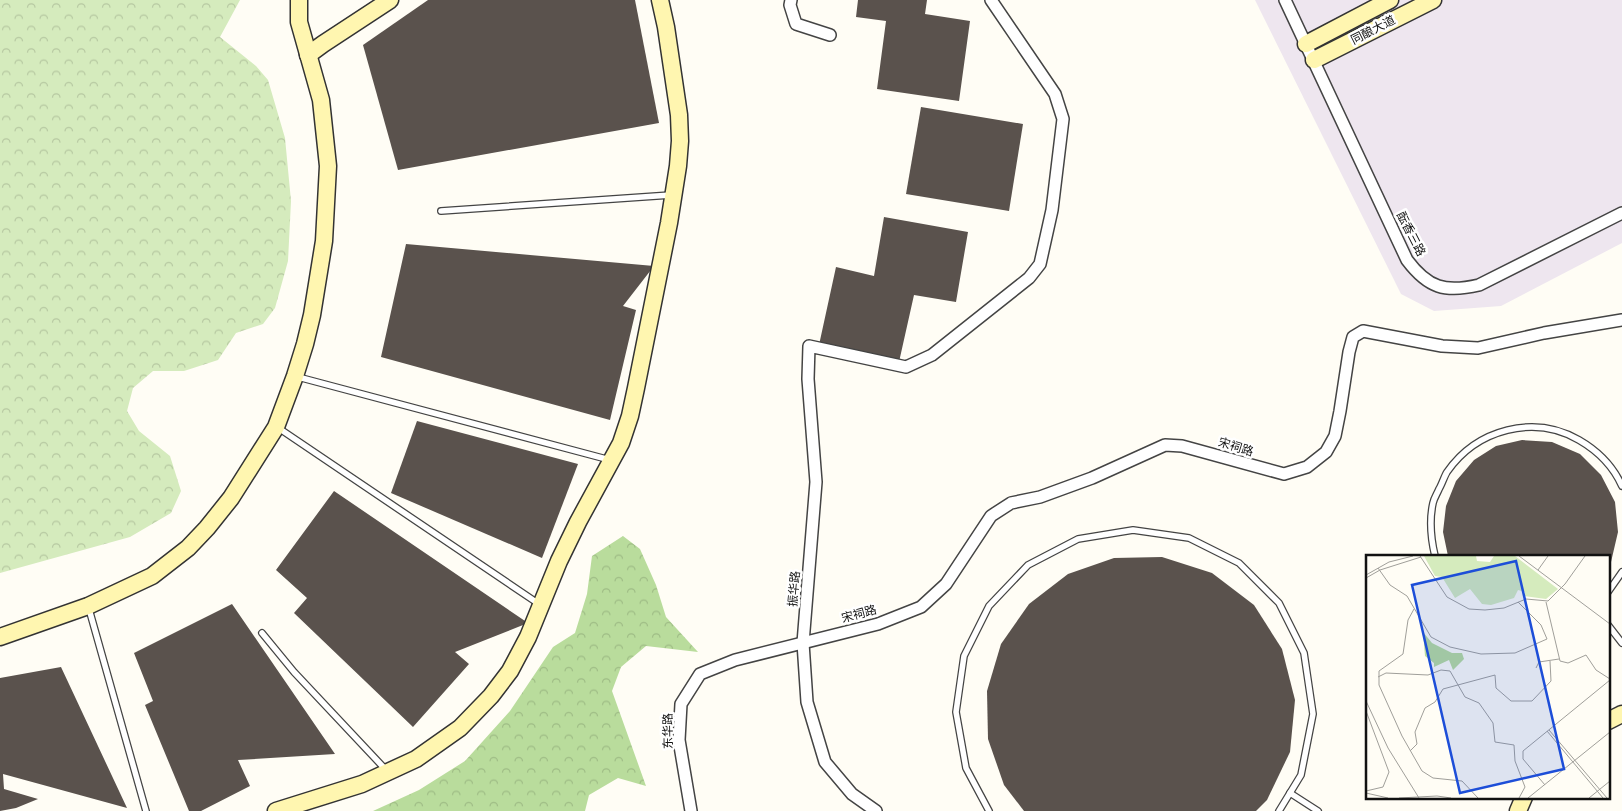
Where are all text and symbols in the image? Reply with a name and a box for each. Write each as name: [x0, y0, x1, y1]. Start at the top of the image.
street label: 同酿大道: [1348, 13, 1398, 47]
street label: 酝香三路: [1394, 209, 1428, 259]
street label: 宋祠路: [1217, 435, 1255, 459]
inset map: [1366, 555, 1610, 798]
street label: 振华路: [785, 570, 803, 608]
street label: 宋祠路: [840, 603, 878, 625]
street label: 东华路: [661, 713, 675, 749]

